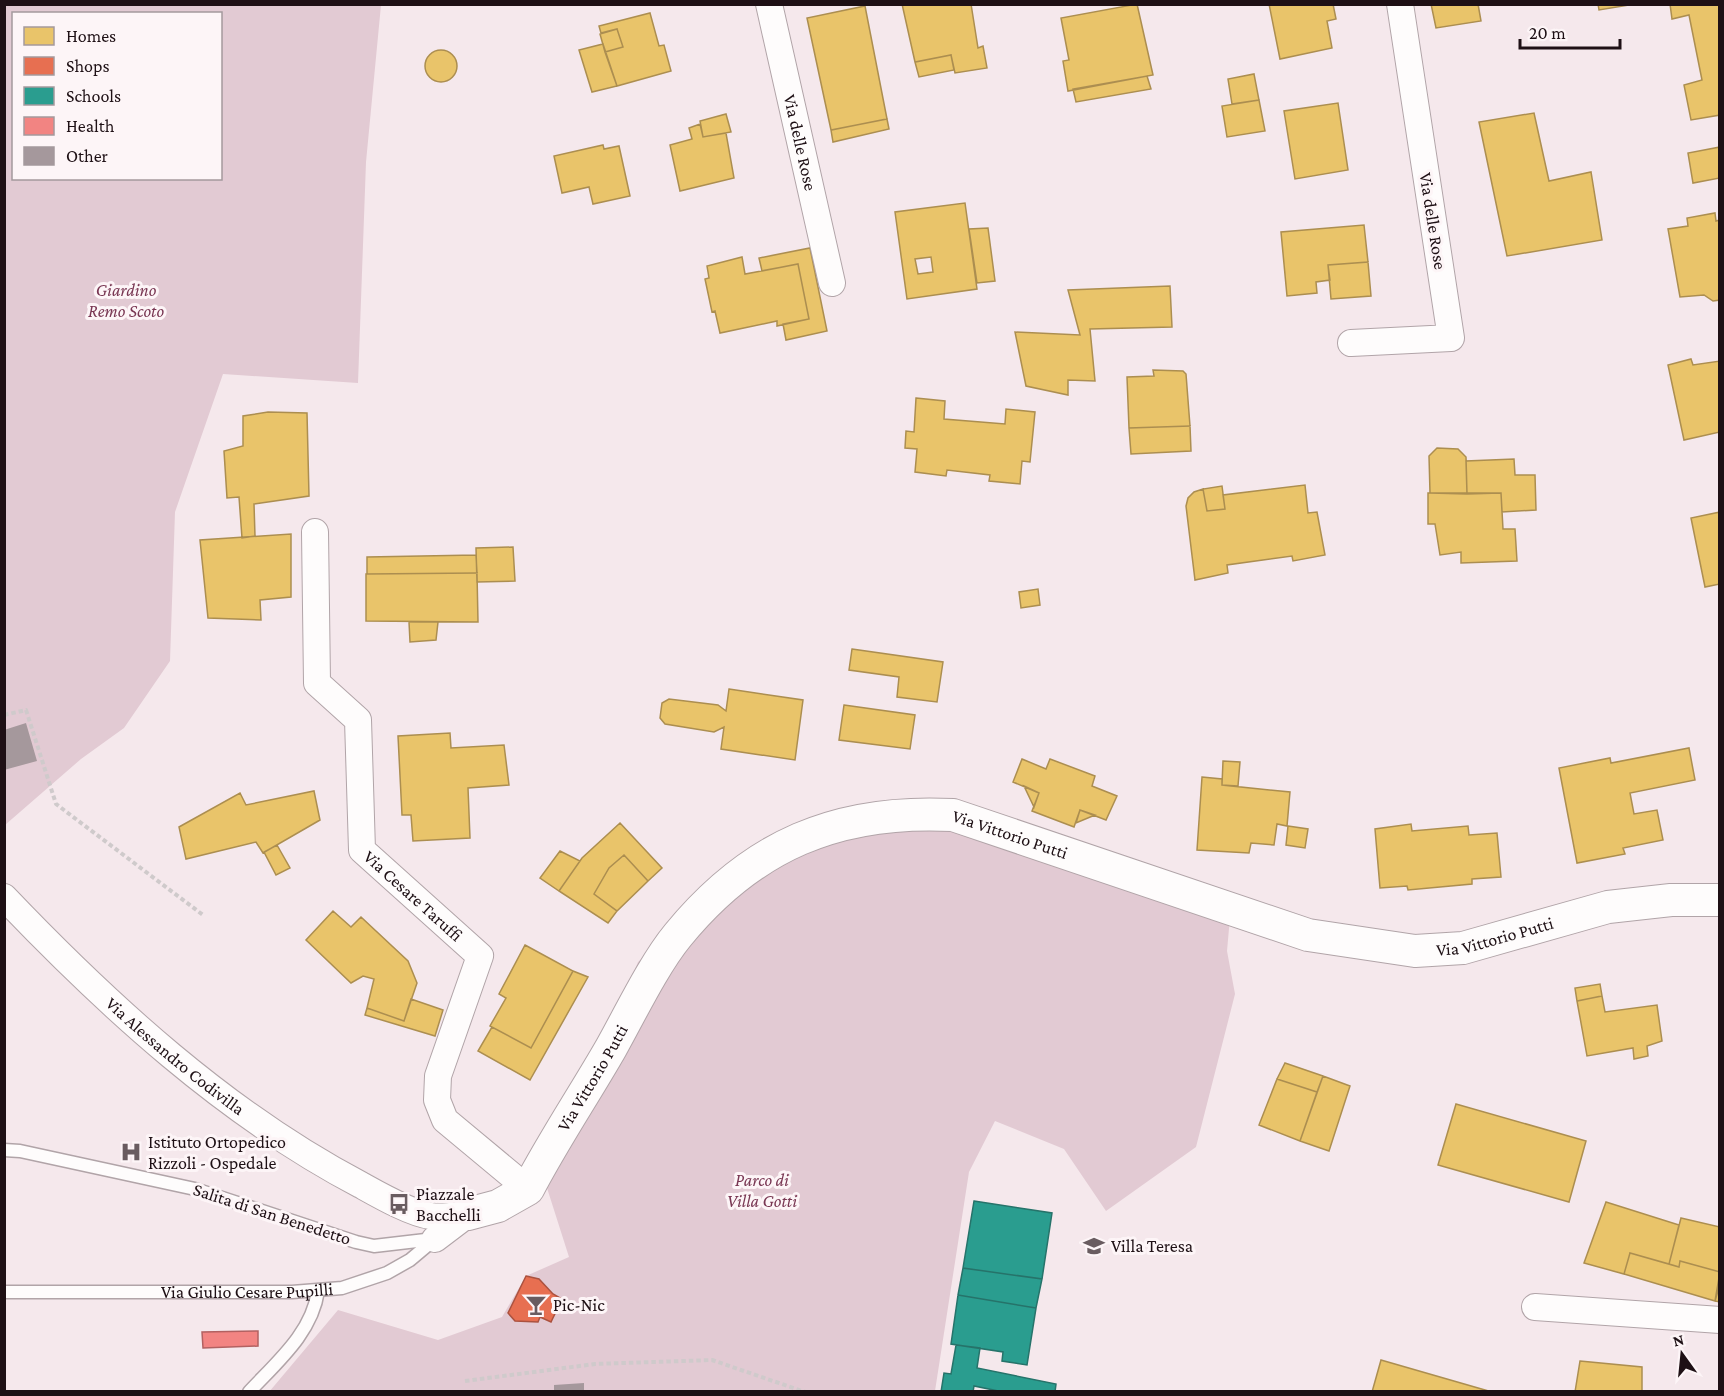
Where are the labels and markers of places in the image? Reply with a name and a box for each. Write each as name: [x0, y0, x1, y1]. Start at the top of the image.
place label: Istituto Ortopedico Rizzoli - Ospedale: [148, 1132, 286, 1173]
hospital icon: Istituto Ortopedico Rizzoli - Ospedale: [119, 1140, 143, 1164]
place label: Piazzale Bacchelli: [416, 1184, 481, 1225]
bus stop icon: Piazzale Bacchelli: [387, 1192, 411, 1216]
school or university icon: Villa Teresa: [1082, 1234, 1106, 1258]
place label: Villa Teresa: [1111, 1236, 1193, 1256]
bar icon: Pic-Nic: [524, 1293, 548, 1317]
place label: Pic-Nic: [553, 1295, 605, 1315]

